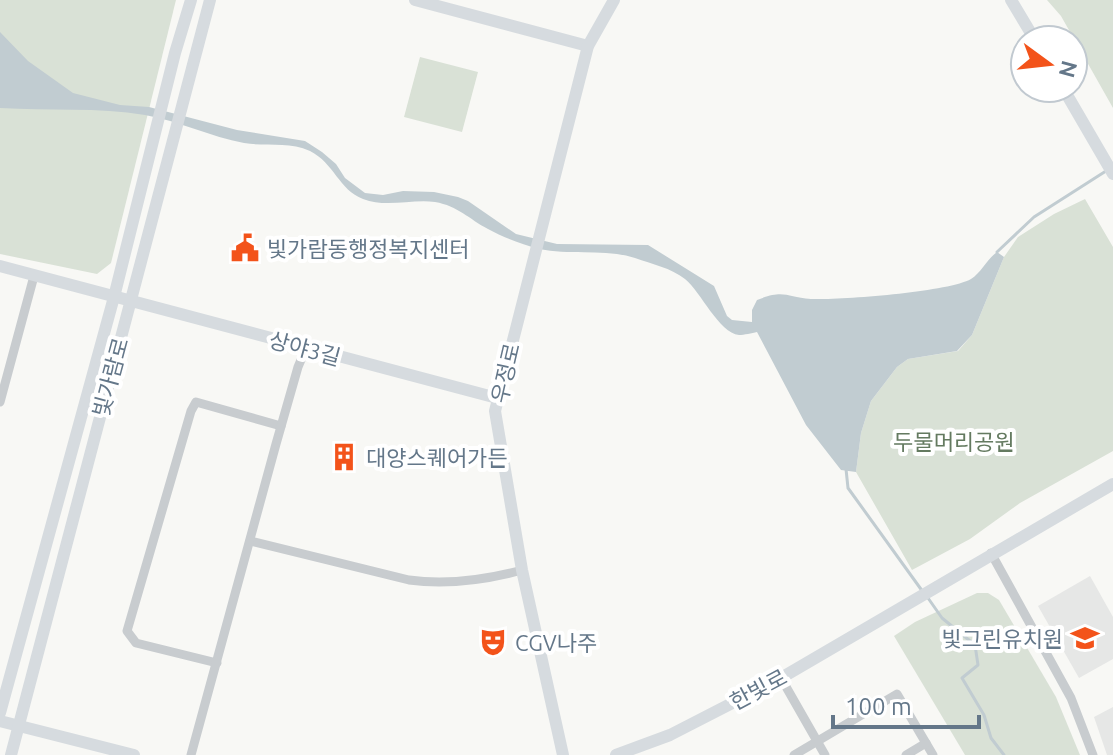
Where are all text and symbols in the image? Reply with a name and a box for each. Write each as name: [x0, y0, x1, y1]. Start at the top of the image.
north arrow: [1009, 24, 1089, 104]
text: N: [1055, 58, 1083, 80]
public building icon: 빛가람동행정복지센터: [230, 233, 260, 263]
place label: 빛가람동행정복지센터: [267, 236, 469, 261]
street label: 상야3길: [266, 326, 344, 370]
street label: 빛가람로: [87, 335, 133, 419]
street label: 우정로: [486, 341, 524, 405]
park label: 두물머리공원: [893, 429, 1015, 454]
building icon: 대양스퀘어가든: [329, 442, 359, 472]
place label: 대양스퀘어가든: [366, 445, 508, 470]
school or university icon: 빛그린유치원: [1070, 623, 1100, 653]
place label: 빛그린유치원: [942, 626, 1063, 651]
theatre icon: CGV나주: [478, 627, 508, 657]
place label: CGV나주: [515, 630, 597, 655]
street label: 한빛로: [725, 664, 791, 714]
scale bar: [833, 679, 979, 729]
text: 100 m: [845, 693, 912, 720]

